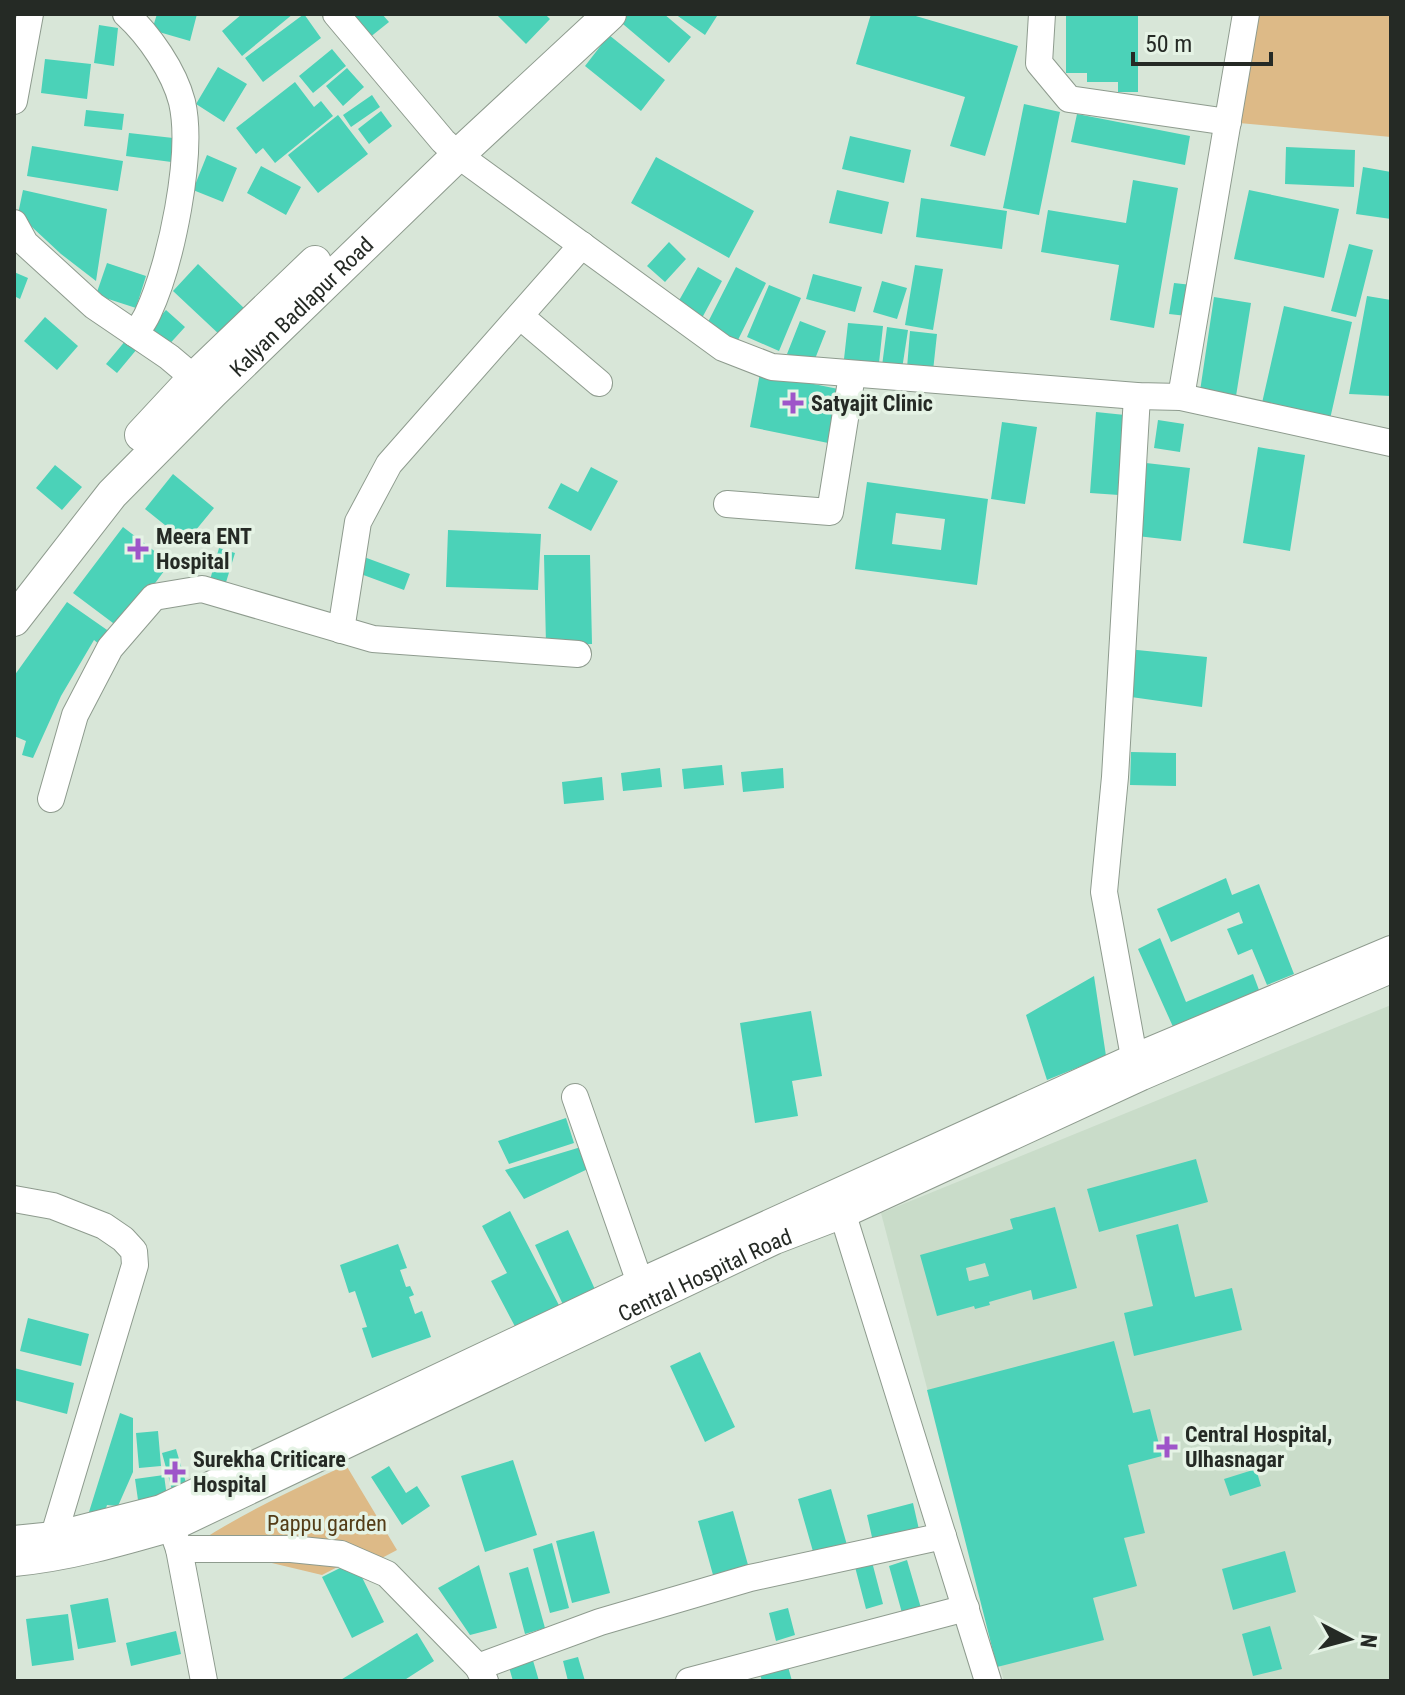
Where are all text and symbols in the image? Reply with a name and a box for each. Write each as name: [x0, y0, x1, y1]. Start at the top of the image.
scale bar: [1133, 16, 1271, 66]
text: 50 m: [1145, 30, 1192, 58]
street label: Kalyan Badlapur Road: [225, 232, 378, 382]
place label: Satyajit Clinic: [811, 391, 933, 416]
marker: Satyajit Clinic: [782, 392, 804, 414]
place label: Meera ENT Hospital: [156, 524, 252, 574]
marker: Meera ENT Hospital: [127, 538, 149, 560]
street label: Central Hospital Road: [614, 1224, 795, 1327]
place label: Central Hospital, Ulhasnagar: [1185, 1422, 1333, 1472]
marker: Central Hospital, Ulhasnagar: [1156, 1436, 1178, 1458]
place label: Surekha Criticare Hospital: [193, 1447, 346, 1497]
marker: Surekha Criticare Hospital: [164, 1461, 186, 1483]
park label: Pappu garden: [267, 1511, 387, 1536]
north arrow: [1309, 1599, 1389, 1679]
text: N: [1355, 1633, 1382, 1649]

